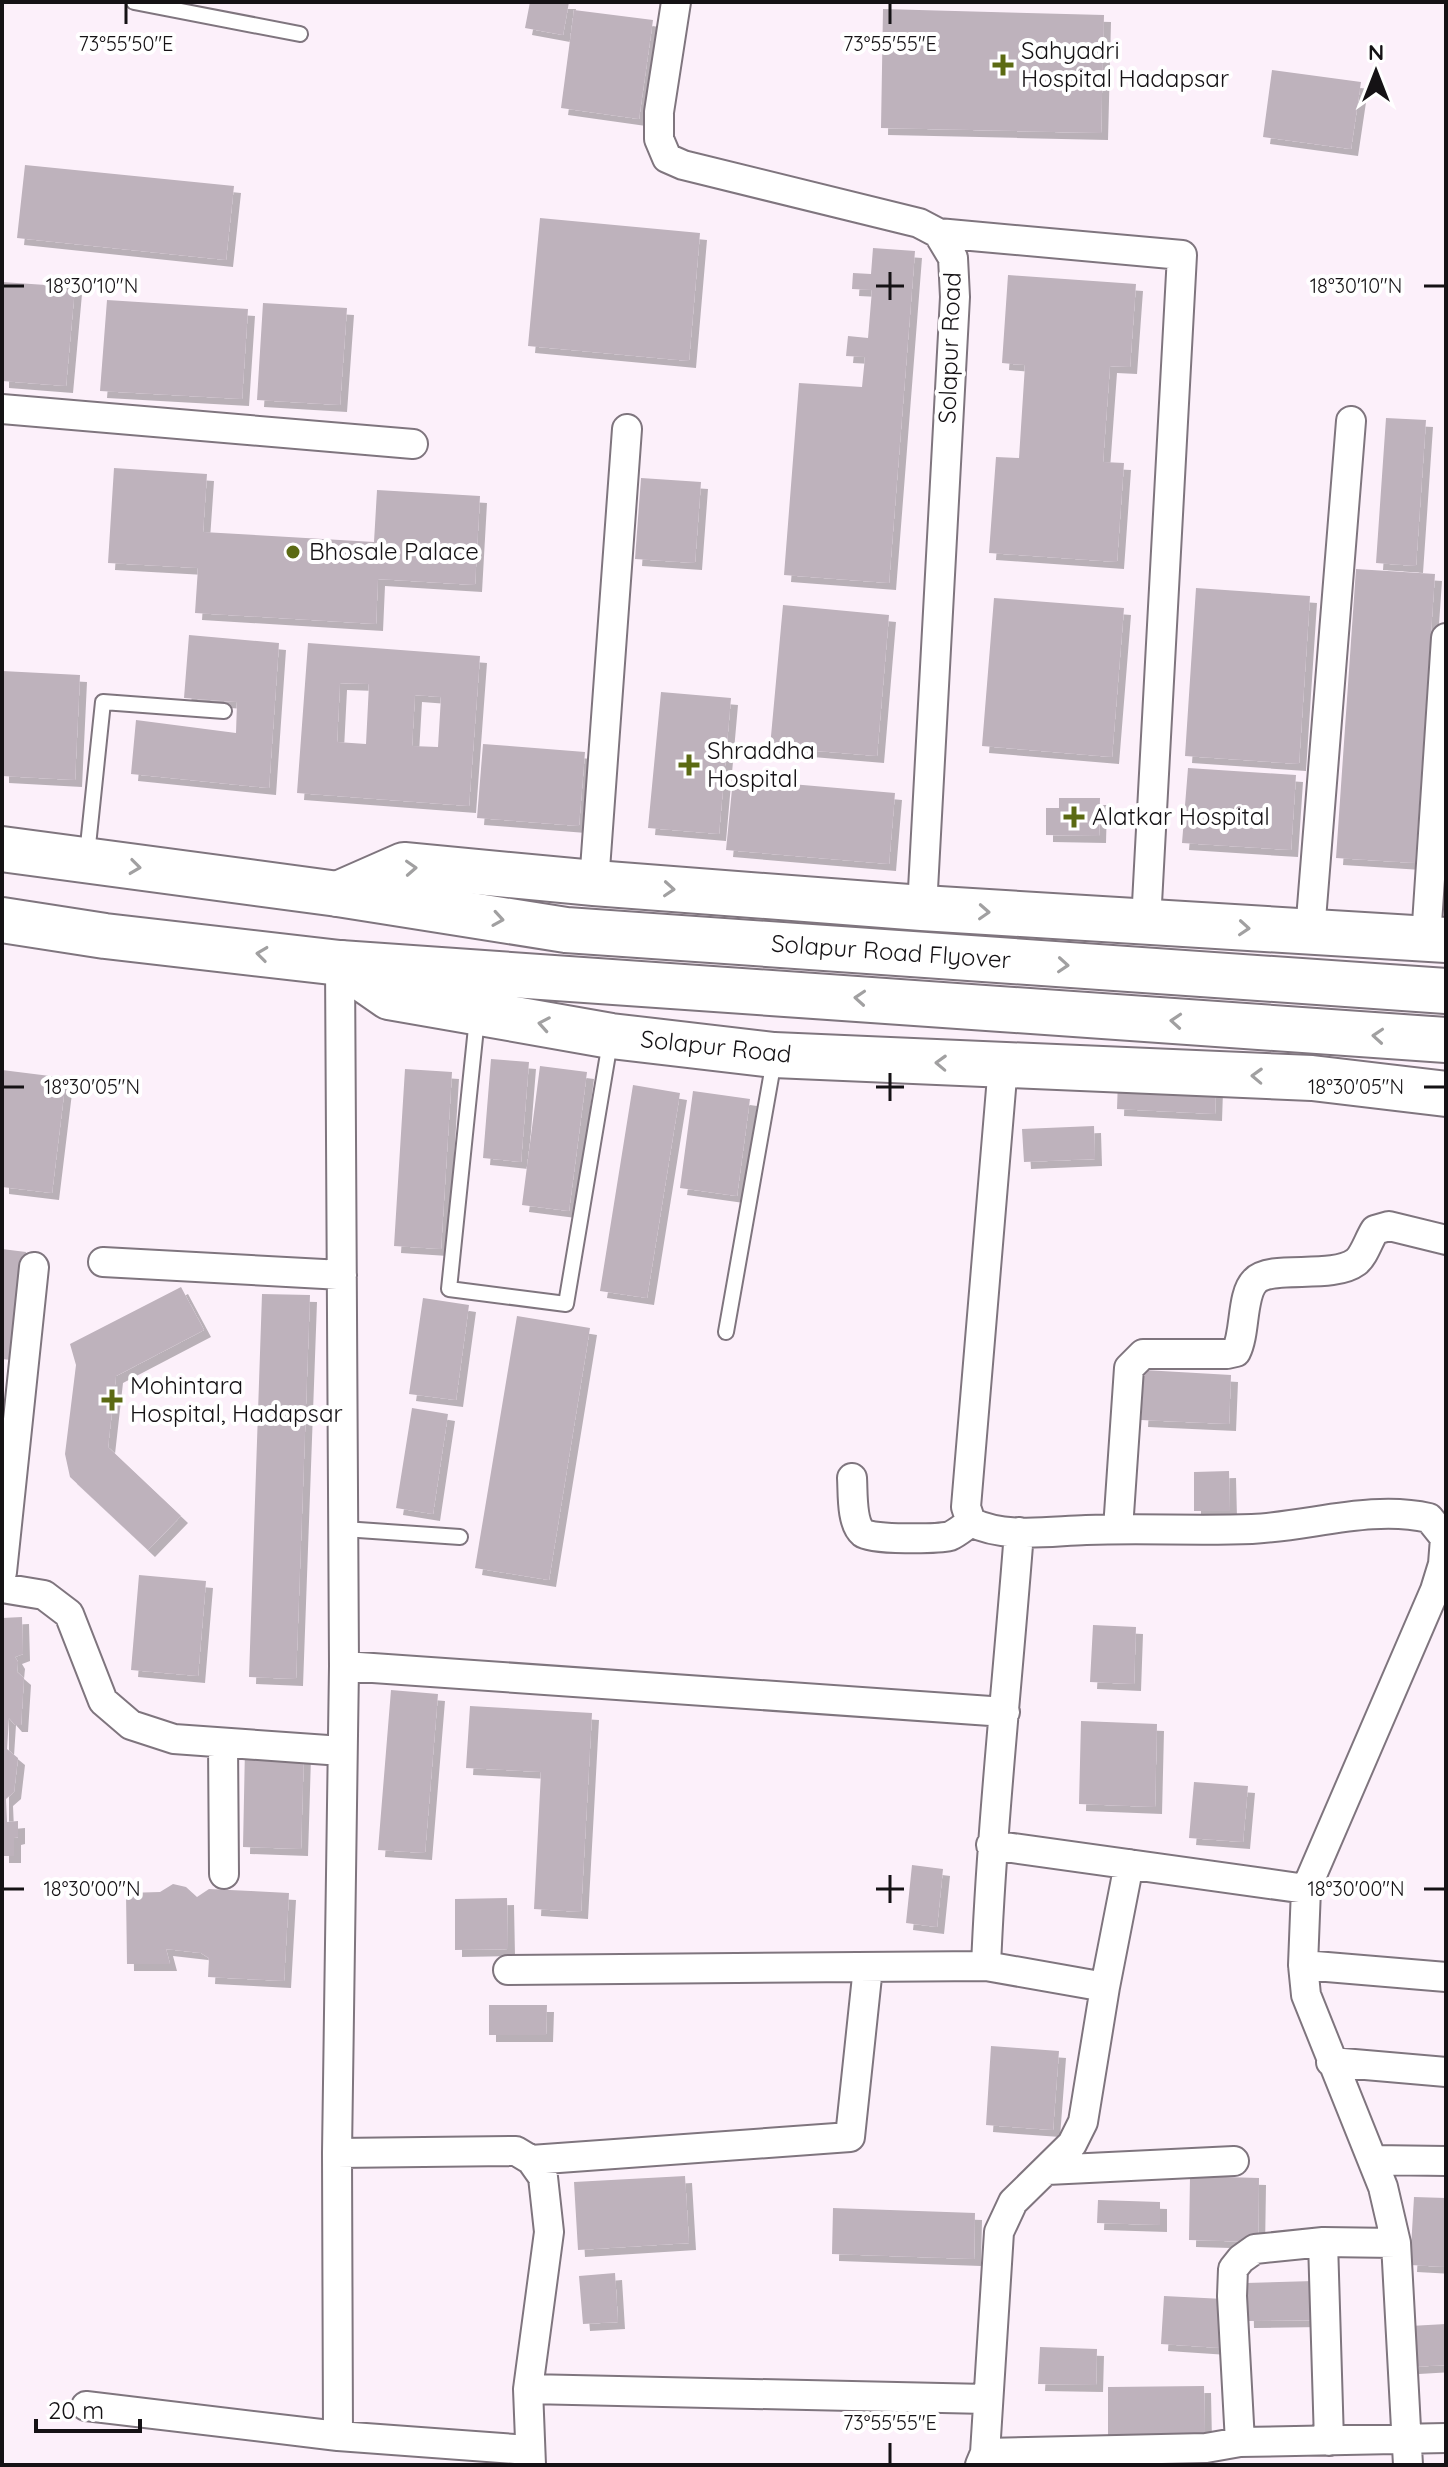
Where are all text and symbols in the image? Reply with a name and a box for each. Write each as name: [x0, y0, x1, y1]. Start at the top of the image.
text: 73°55'50"E: [79, 31, 173, 56]
text: 73°55'55"E: [843, 31, 937, 56]
north arrow: [1336, 32, 1416, 112]
place label: Sahyadri Hospital Hadapsar: [1021, 35, 1229, 93]
text: N: [1368, 38, 1384, 66]
marker: Sahyadri Hospital Hadapsar: [992, 54, 1014, 76]
street label: Solapur Road: [931, 272, 967, 424]
text: 18°30'10"N: [46, 273, 138, 298]
text: 18°30'10"N: [1310, 273, 1402, 298]
place label: Bhosale Palace: [309, 536, 479, 566]
marker: Bhosale Palace: [284, 543, 302, 561]
place label: Shraddha Hospital: [707, 735, 815, 793]
marker: Shraddha Hospital: [678, 754, 700, 776]
place label: Alatkar Hospital: [1092, 801, 1270, 831]
marker: Alatkar Hospital: [1063, 806, 1085, 828]
one-way arrow: [128, 858, 142, 875]
one-way arrow: [405, 859, 417, 876]
one-way arrow: [663, 880, 676, 897]
one-way arrow: [978, 903, 991, 920]
one-way arrow: [492, 910, 505, 927]
one-way arrow: [1238, 919, 1251, 936]
street label: Solapur Road Flyover: [770, 928, 1012, 974]
one-way arrow: [256, 946, 269, 963]
one-way arrow: [1057, 956, 1070, 973]
one-way arrow: [854, 990, 867, 1007]
one-way arrow: [1169, 1013, 1182, 1030]
one-way arrow: [537, 1017, 550, 1034]
street label: Solapur Road: [639, 1023, 793, 1069]
one-way arrow: [1371, 1028, 1384, 1045]
one-way arrow: [934, 1054, 947, 1071]
one-way arrow: [1250, 1068, 1263, 1085]
text: 18°30'05"N: [44, 1074, 140, 1099]
text: 18°30'05"N: [1308, 1074, 1404, 1099]
place label: Mohintara Hospital, Hadapsar: [130, 1370, 343, 1428]
marker: Mohintara Hospital, Hadapsar: [101, 1389, 123, 1411]
text: 18°30'00"N: [43, 1876, 141, 1901]
text: 18°30'00"N: [1307, 1876, 1405, 1901]
scale bar: [36, 2383, 140, 2433]
text: 20 m: [48, 2395, 104, 2425]
text: 73°55'55"E: [843, 2410, 937, 2435]

